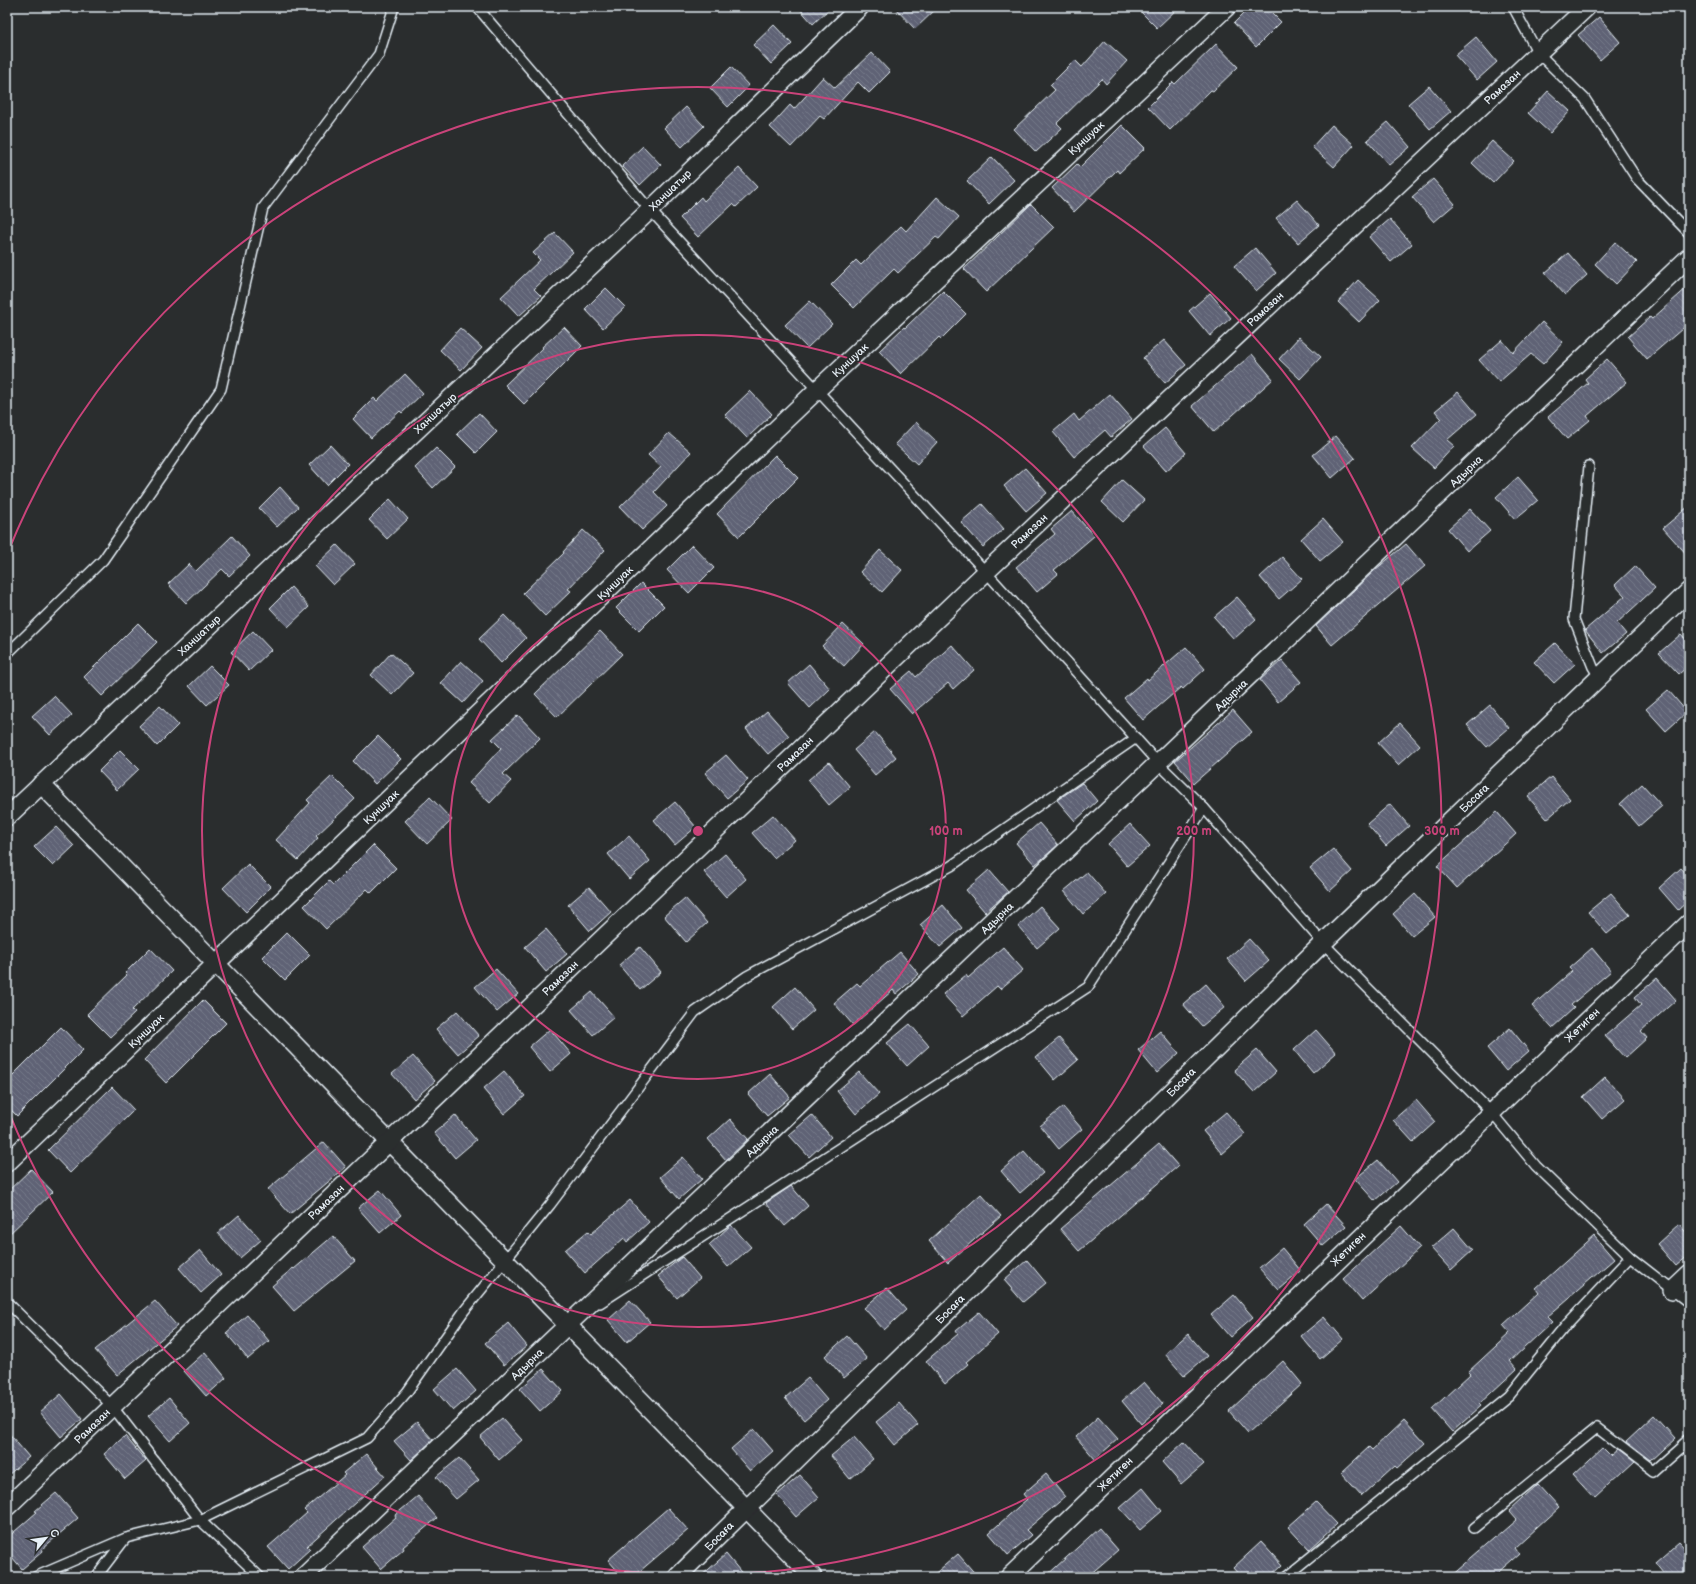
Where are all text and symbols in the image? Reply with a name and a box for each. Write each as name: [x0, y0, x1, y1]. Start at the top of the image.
street label: Рамазан: [1481, 67, 1523, 108]
street label: Куншуак: [1066, 118, 1107, 158]
street label: Ханшатыр: [647, 167, 695, 214]
street label: Рамазан: [1244, 289, 1286, 330]
street label: Куншуак: [830, 340, 871, 380]
street label: Ханшатыр: [411, 390, 460, 436]
street label: Адырна: [1447, 452, 1486, 491]
street label: Рамазан: [1008, 511, 1050, 552]
street label: Куншуак: [595, 563, 636, 603]
street label: Ханшатыр: [175, 612, 224, 658]
street label: Адырна: [1212, 676, 1251, 715]
street label: Рамазан: [775, 734, 816, 775]
street label: Босаға: [1457, 781, 1492, 815]
street label: Куншуак: [361, 787, 402, 827]
centre of rings: [691, 824, 705, 838]
text: 100 m: [929, 824, 963, 839]
text: 200 m: [1176, 824, 1212, 839]
text: 300 m: [1424, 824, 1460, 839]
street label: Адырна: [978, 899, 1017, 938]
street label: Рамазан: [540, 958, 581, 999]
street label: Жетиген: [1562, 1006, 1603, 1045]
street label: Куншуак: [126, 1011, 167, 1051]
street label: Босаға: [1164, 1065, 1199, 1100]
street label: Адырна: [743, 1122, 782, 1161]
street label: Рамазан: [306, 1182, 347, 1223]
street label: Жетиген: [1328, 1230, 1369, 1269]
street label: Босаға: [933, 1292, 968, 1327]
street label: Адырна: [508, 1345, 547, 1384]
street label: Рамазан: [72, 1406, 113, 1447]
street label: Жетиген: [1095, 1455, 1136, 1494]
north arrow: [26, 1518, 66, 1558]
street label: Босаға: [702, 1519, 737, 1554]
text: С: [47, 1527, 62, 1540]

